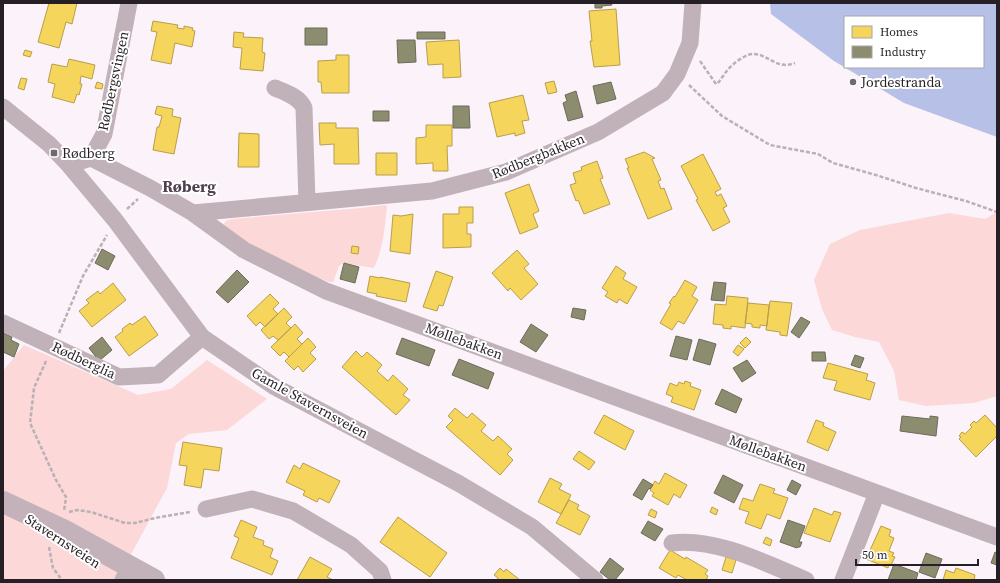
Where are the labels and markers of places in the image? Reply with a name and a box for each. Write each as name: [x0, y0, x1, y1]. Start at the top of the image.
place label: Jordestranda: [860, 72, 942, 92]
marker: Jordestranda: [848, 77, 858, 87]
place label: Rødberg: [62, 143, 115, 163]
marker: Rødberg: [49, 148, 59, 158]

